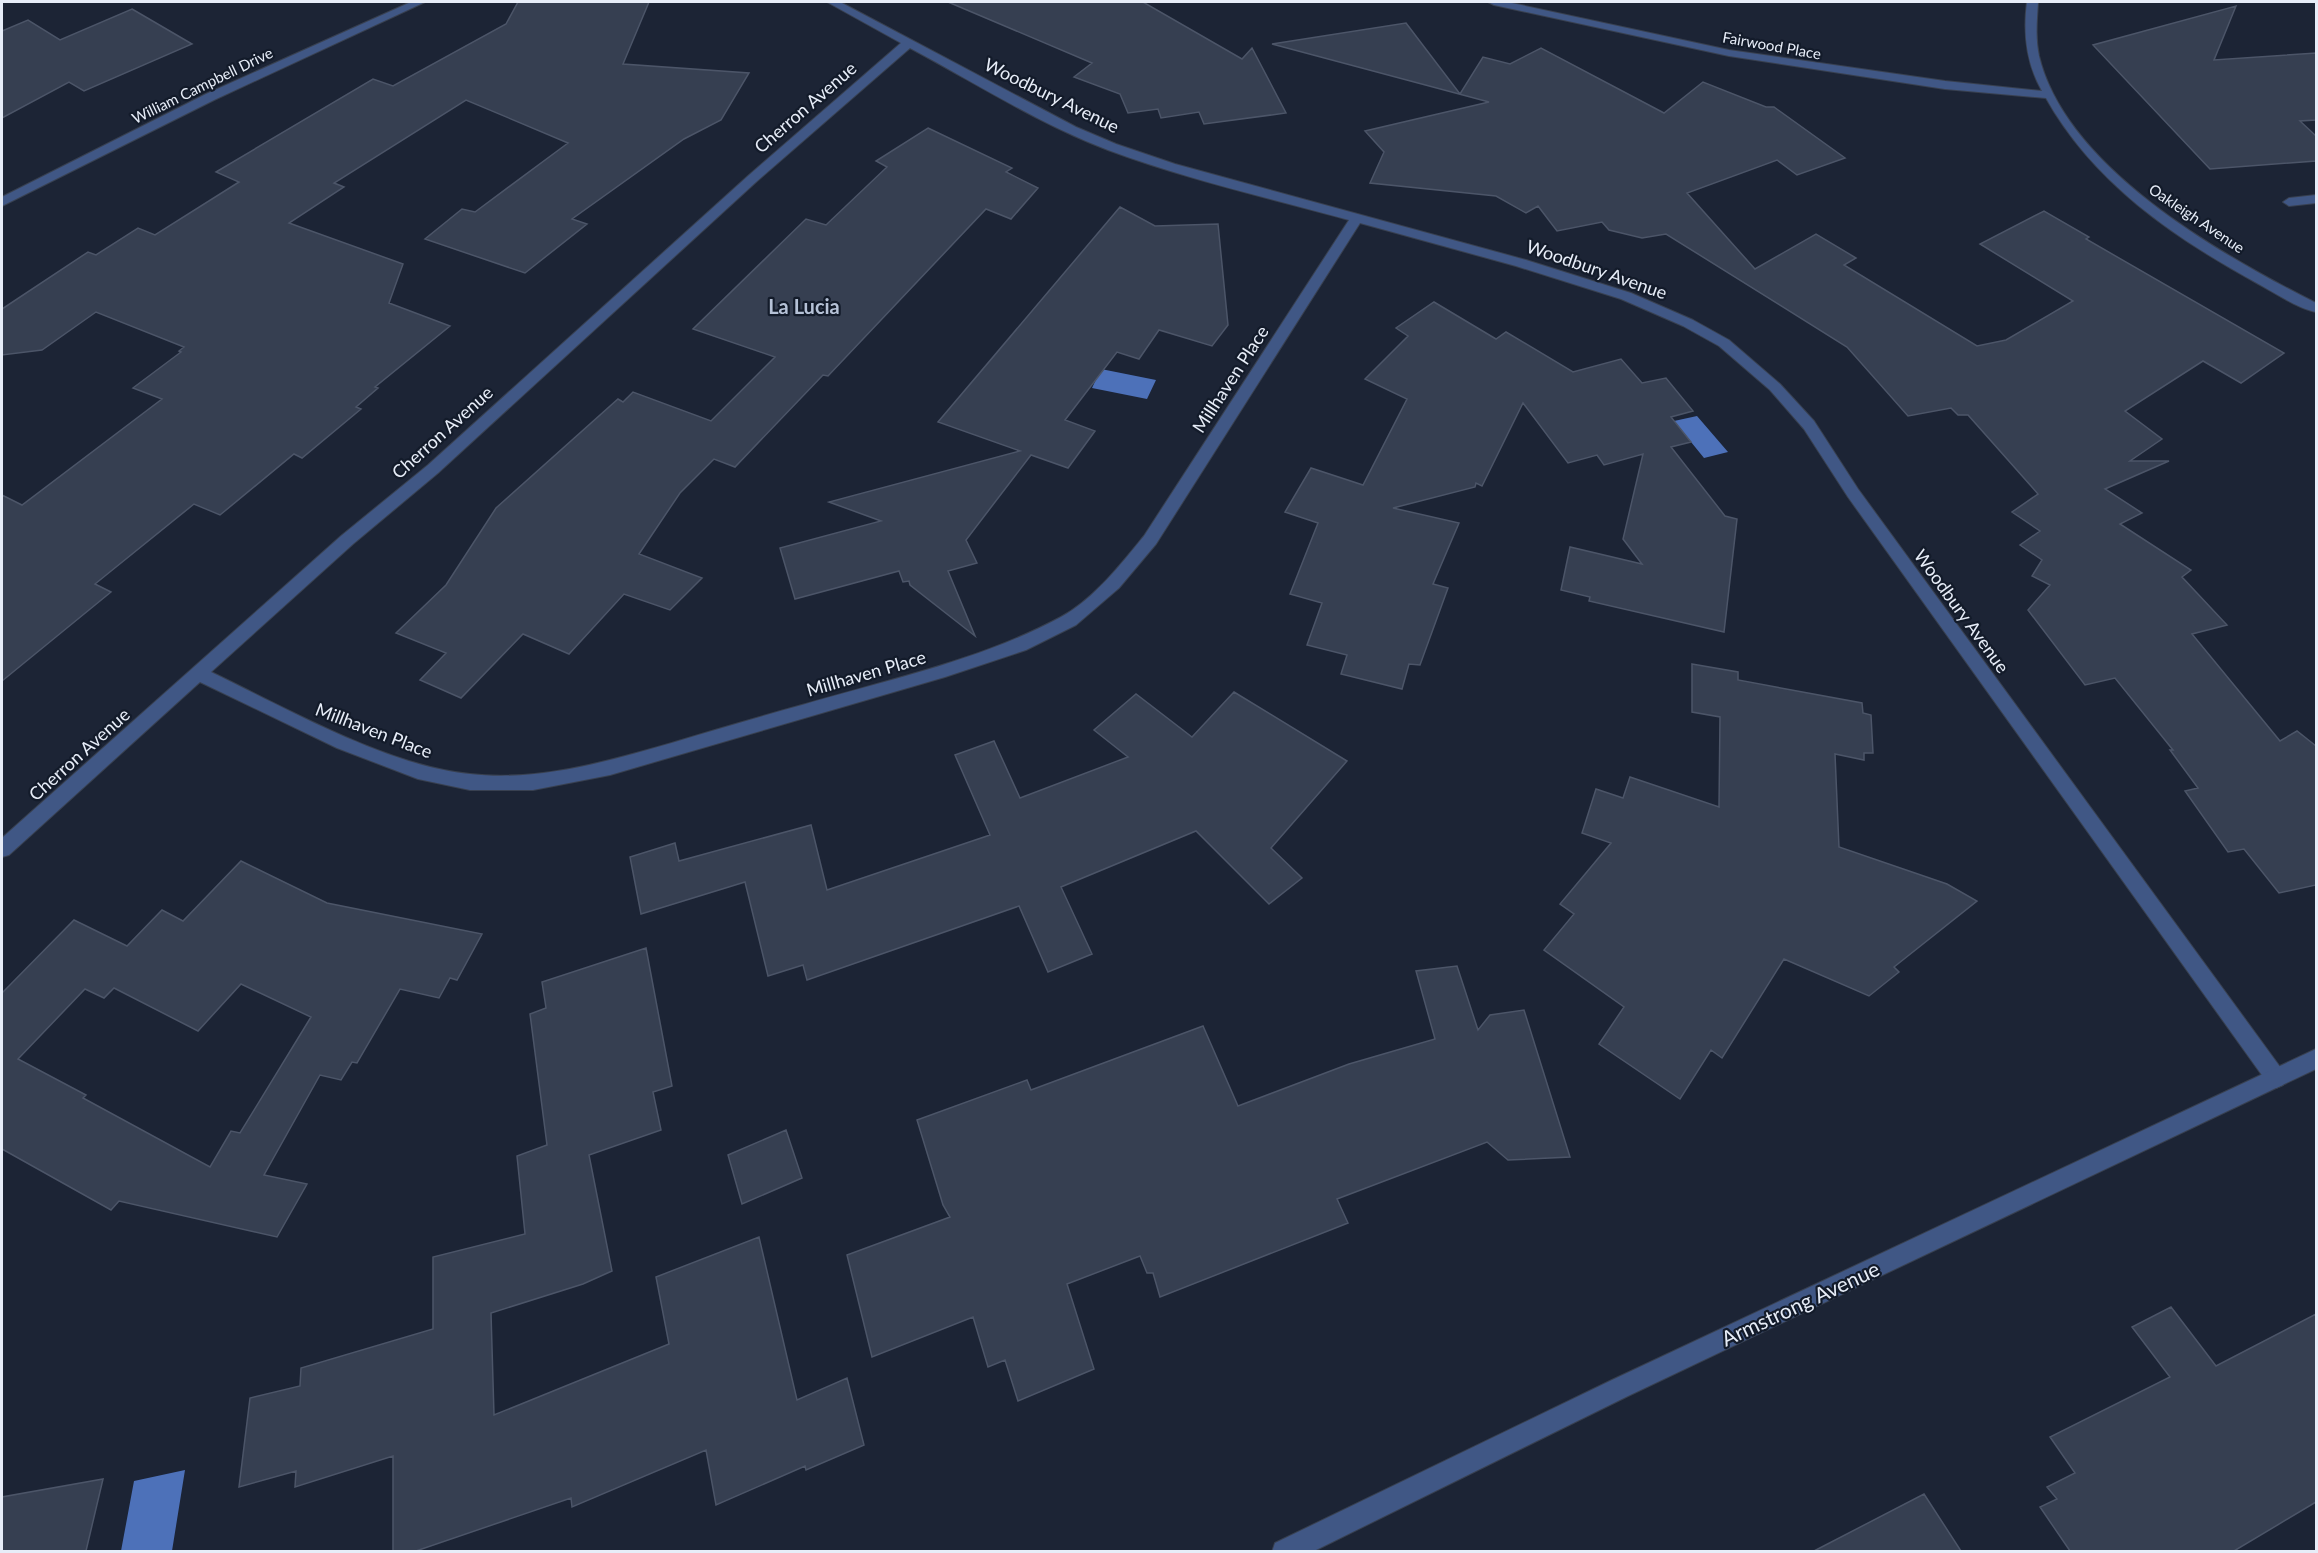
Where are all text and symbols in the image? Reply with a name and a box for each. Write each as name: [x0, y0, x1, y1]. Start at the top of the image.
street label: Fairwood Place: [1721, 27, 1823, 63]
street label: William Campbell Drive: [129, 43, 275, 127]
street label: Woodbury Avenue: [981, 53, 1123, 137]
street label: Cherron Avenue: [749, 57, 861, 157]
street label: Oakleigh Avenue: [2146, 179, 2248, 257]
street label: Woodbury Avenue: [1524, 235, 1670, 303]
district label: La Lucia: [768, 294, 840, 318]
street label: Millhaven Place: [1187, 321, 1273, 437]
street label: Cherron Avenue: [387, 381, 497, 483]
street label: Woodbury Avenue: [1910, 545, 2014, 677]
street label: Millhaven Place: [804, 645, 928, 701]
street label: Millhaven Place: [313, 698, 435, 762]
street label: Cherron Avenue: [24, 703, 134, 805]
street label: Armstrong Avenue: [1717, 1255, 1883, 1351]

